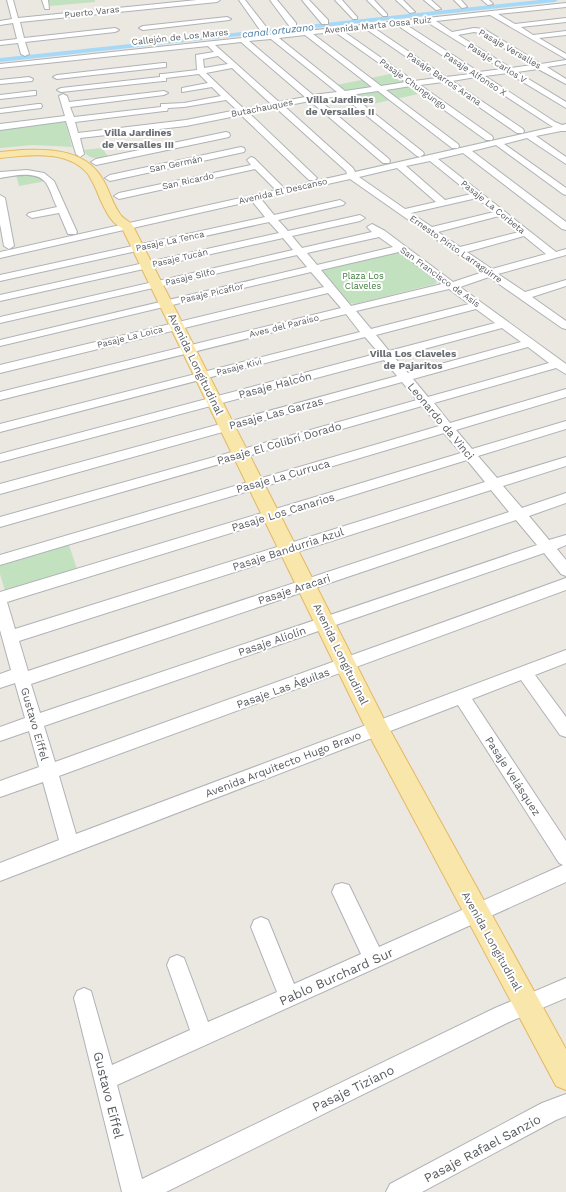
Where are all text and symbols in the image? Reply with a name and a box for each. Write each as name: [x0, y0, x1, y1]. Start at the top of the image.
street label: Puerto Varas: [64, 4, 120, 20]
street label: Avenida Marta Ossa Ruiz: [324, 14, 432, 36]
water label: canal ortuzano: [242, 21, 315, 40]
street label: Callejón de Los Mares: [131, 27, 229, 47]
street label: Pasaje Versalles: [477, 27, 543, 71]
street label: Pasaje Carlos V: [466, 41, 528, 85]
street label: Pasaje Barros Arana: [405, 50, 483, 108]
street label: Pasaje Alfonso X: [442, 50, 509, 98]
street label: Pasaje Chungungo: [378, 56, 448, 112]
district label: Villa Jardines de Versalles II: [306, 94, 374, 117]
street label: Butachauques: [230, 97, 294, 119]
district label: Villa Jardines de Versalles III: [102, 127, 174, 150]
street label: San Germán: [149, 153, 203, 175]
street label: San Ricardo: [161, 171, 215, 191]
street label: Avenida El Descanso: [238, 176, 328, 206]
street label: Pasaje La Corbeta: [459, 178, 527, 236]
street label: Ernesto Pinto Larraguirre: [408, 213, 504, 285]
street label: Pasaje La Tenca: [135, 229, 205, 253]
street label: San Francisco de Asís: [398, 245, 482, 309]
street label: Pasaje Tucán: [151, 247, 209, 269]
street label: Pasaje Silfo: [164, 266, 216, 288]
park label: Plaza Los Claveles: [342, 271, 384, 291]
street label: Pasaje Picaflor: [179, 281, 245, 305]
street label: Avenida Longitudinal: [165, 311, 226, 418]
street label: Aves del Paraíso: [248, 313, 320, 339]
street label: Pasaje La Loica: [96, 324, 164, 350]
district label: Villa Los Claveles de Pajaritos: [370, 348, 457, 371]
street label: Pasaje Kivi: [215, 357, 263, 377]
street label: Pasaje Halcón: [237, 369, 313, 401]
street label: Leonardo da Vinci: [405, 380, 477, 462]
street label: Pasaje Las Garzas: [228, 395, 325, 432]
street label: Pasaje El Colibrí Dorado: [215, 419, 343, 467]
street label: Pasaje La Curruca: [235, 457, 331, 496]
street label: Pasaje Los Canarios: [230, 491, 336, 534]
street label: Pasaje Bandurria Azul: [231, 525, 346, 574]
street label: Pasaje Aracari: [256, 572, 332, 607]
street label: Avenida Longitudinal: [310, 601, 371, 708]
street label: Pasaje Aliolín: [237, 624, 308, 659]
street label: Pasaje Las Águilas: [235, 665, 332, 711]
street label: Gustavo Eiffel: [18, 686, 51, 763]
street label: Avenida Arquitecto Hugo Bravo: [203, 729, 363, 800]
street label: Pasaje Velásquez: [482, 734, 543, 818]
street label: Avenida Longitudinal: [459, 889, 525, 994]
street label: Pablo Burchard Sur: [277, 945, 396, 1008]
street label: Gustavo Eiffel: [90, 1050, 127, 1140]
street label: Pasaje Tiziano: [310, 1062, 397, 1115]
street label: Pasaje Rafael Sanzio: [421, 1111, 543, 1186]

